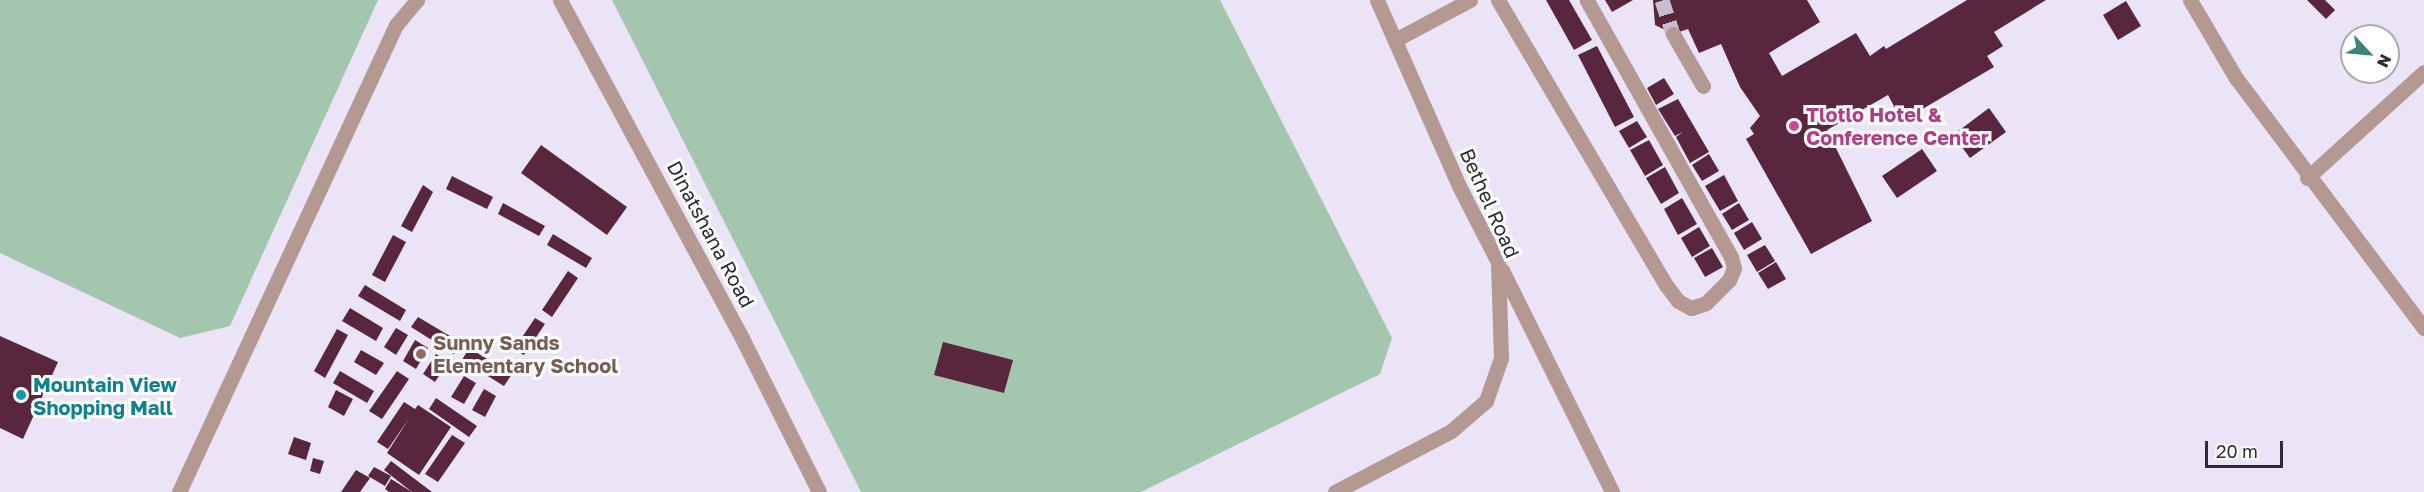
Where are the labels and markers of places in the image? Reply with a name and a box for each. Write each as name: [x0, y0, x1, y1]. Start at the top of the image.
place label: Tlotlo Hotel & Conference Center: [1806, 102, 1989, 149]
marker: Tlotlo Hotel & Conference Center: [1787, 119, 1801, 133]
place label: Sunny Sands Elementary School: [433, 330, 618, 377]
marker: Sunny Sands Elementary School: [414, 347, 428, 361]
place label: Mountain View Shopping Mall: [33, 372, 177, 419]
marker: Mountain View Shopping Mall: [14, 388, 28, 402]

